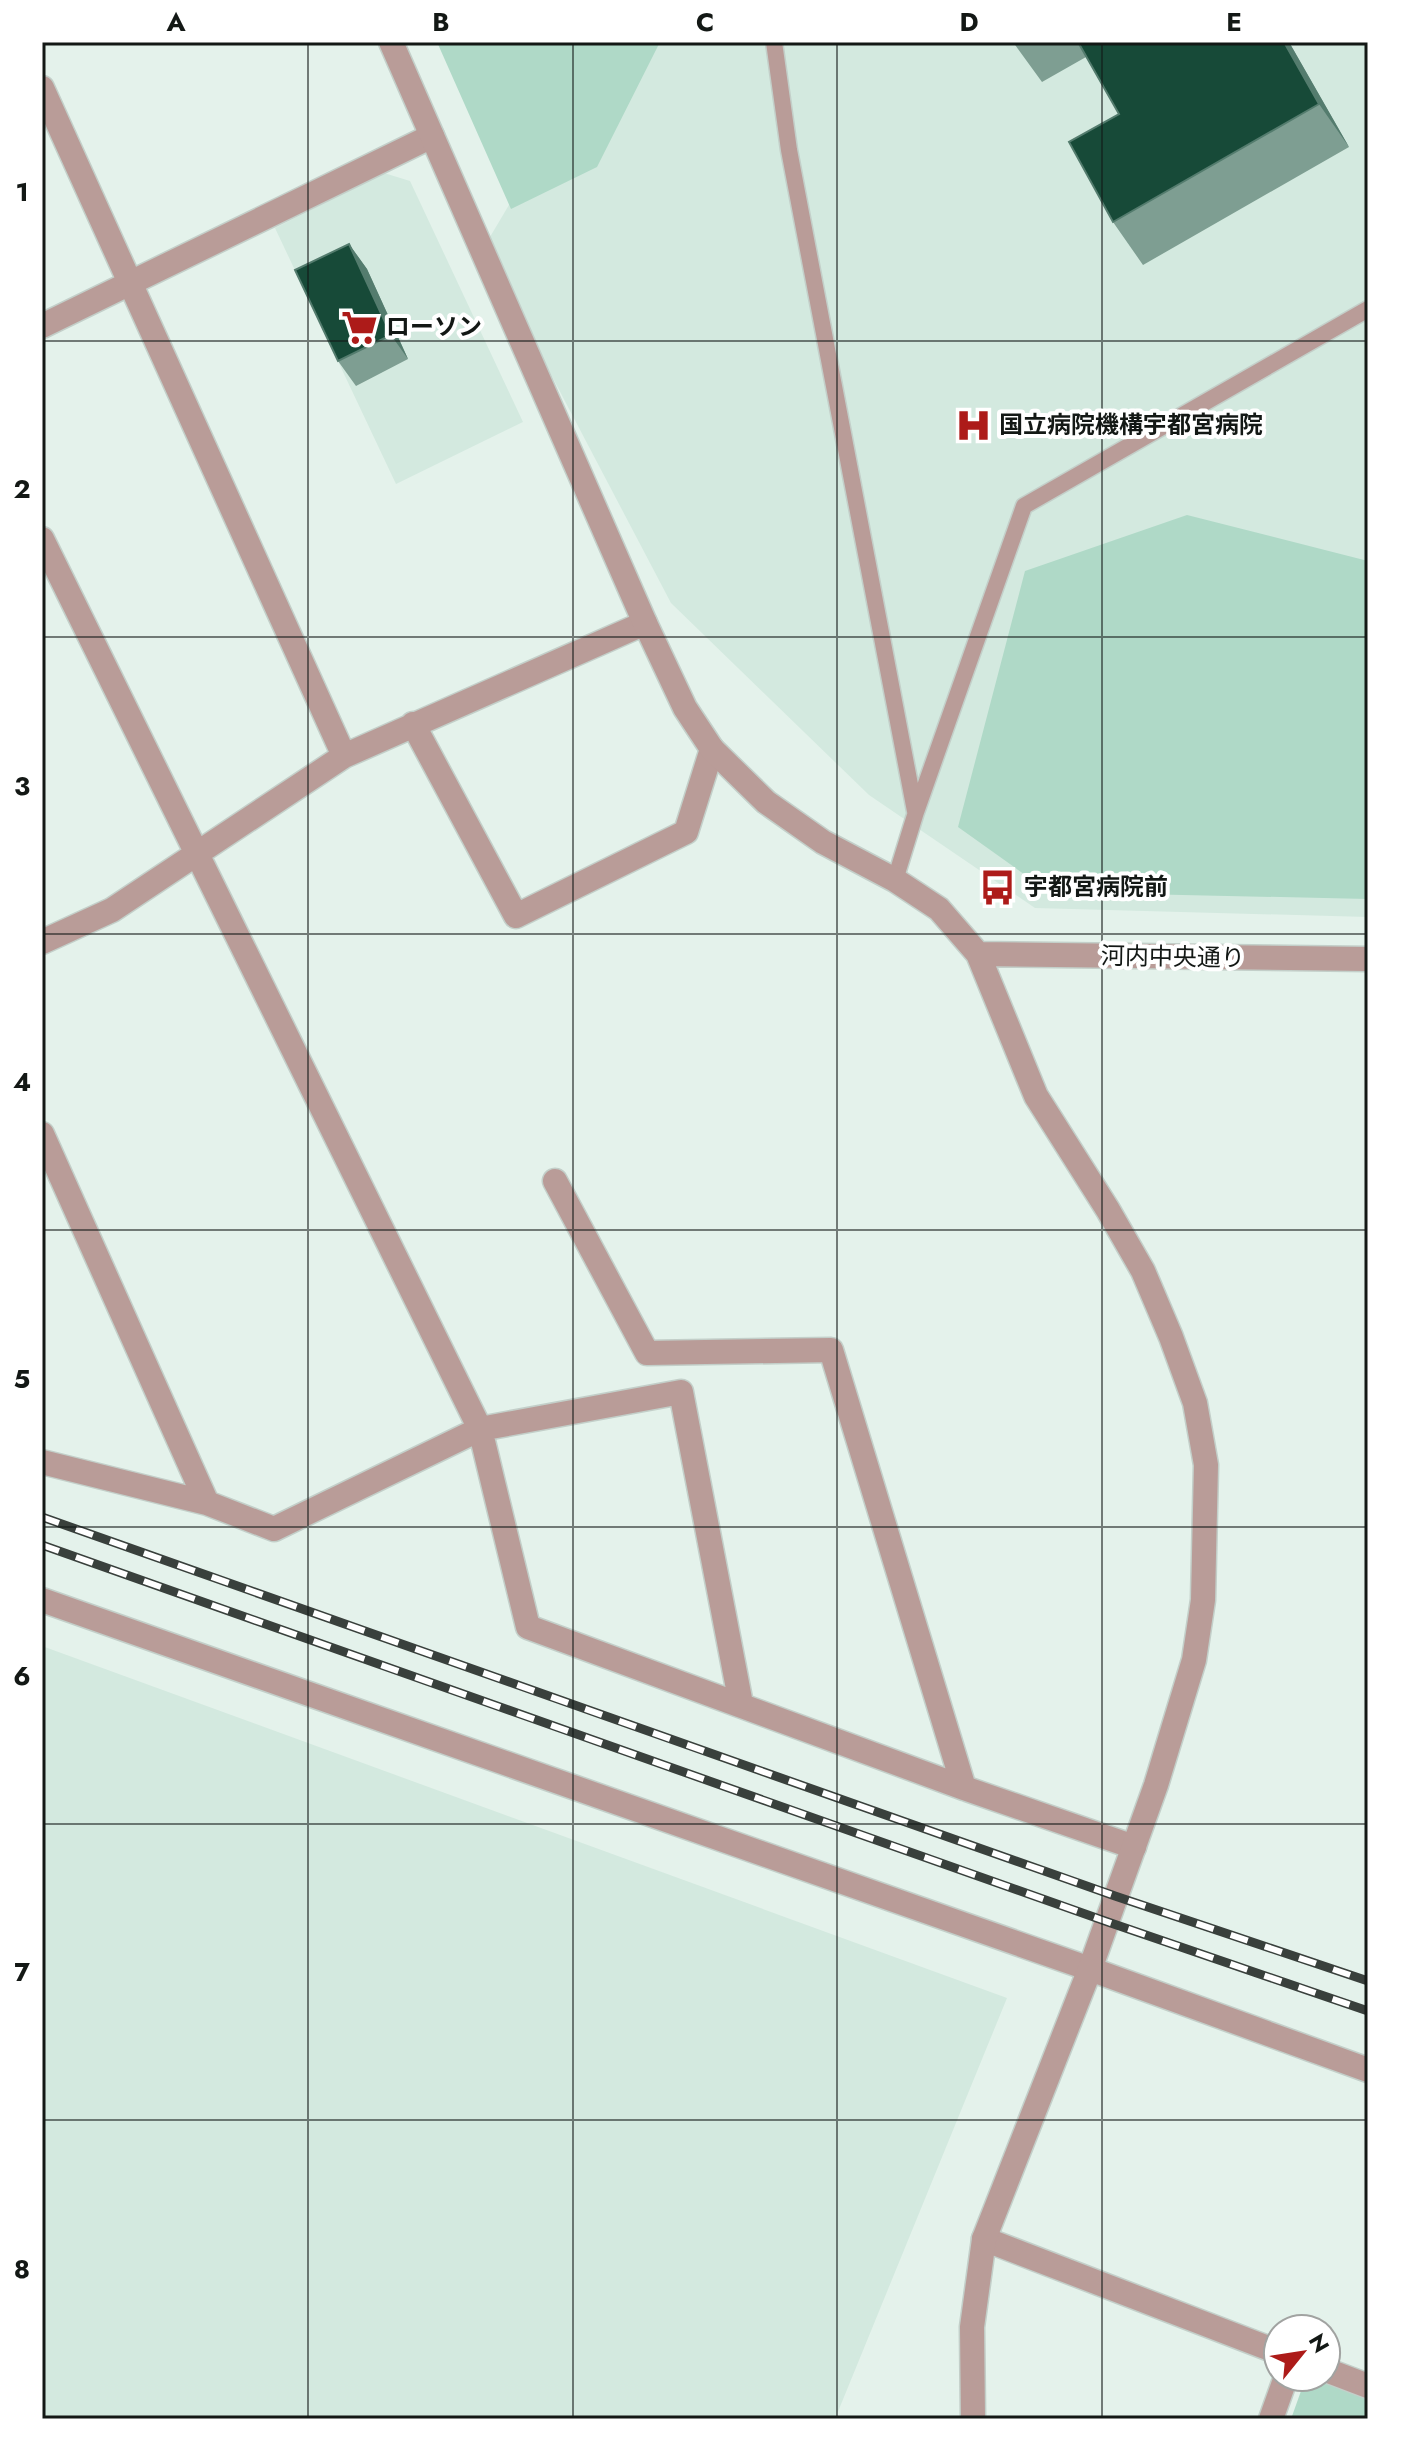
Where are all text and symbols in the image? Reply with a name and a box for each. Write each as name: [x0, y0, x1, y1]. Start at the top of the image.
text: A: [165, 3, 186, 41]
text: B: [432, 3, 450, 41]
text: C: [696, 3, 714, 41]
text: D: [959, 3, 979, 41]
text: E: [1226, 3, 1242, 41]
text: 1: [15, 173, 29, 211]
supermarket icon: ローソン: [341, 308, 379, 346]
place label: ローソン: [386, 309, 482, 344]
hospital icon: 国立病院機構宇都宮病院: [954, 406, 992, 444]
place label: 国立病院機構宇都宮病院: [999, 407, 1263, 442]
text: 2: [13, 470, 31, 508]
text: 3: [14, 767, 30, 805]
bus stop icon: 宇都宮病院前: [979, 868, 1017, 906]
place label: 宇都宮病院前: [1024, 869, 1168, 904]
street label: 河内中央通り: [1101, 938, 1245, 975]
text: 4: [13, 1063, 31, 1101]
text: 5: [14, 1360, 30, 1398]
text: 6: [13, 1657, 31, 1695]
text: 7: [14, 1953, 30, 1991]
text: 8: [14, 2250, 30, 2288]
north arrow: [1262, 2313, 1342, 2393]
text: N: [1301, 2327, 1338, 2359]

